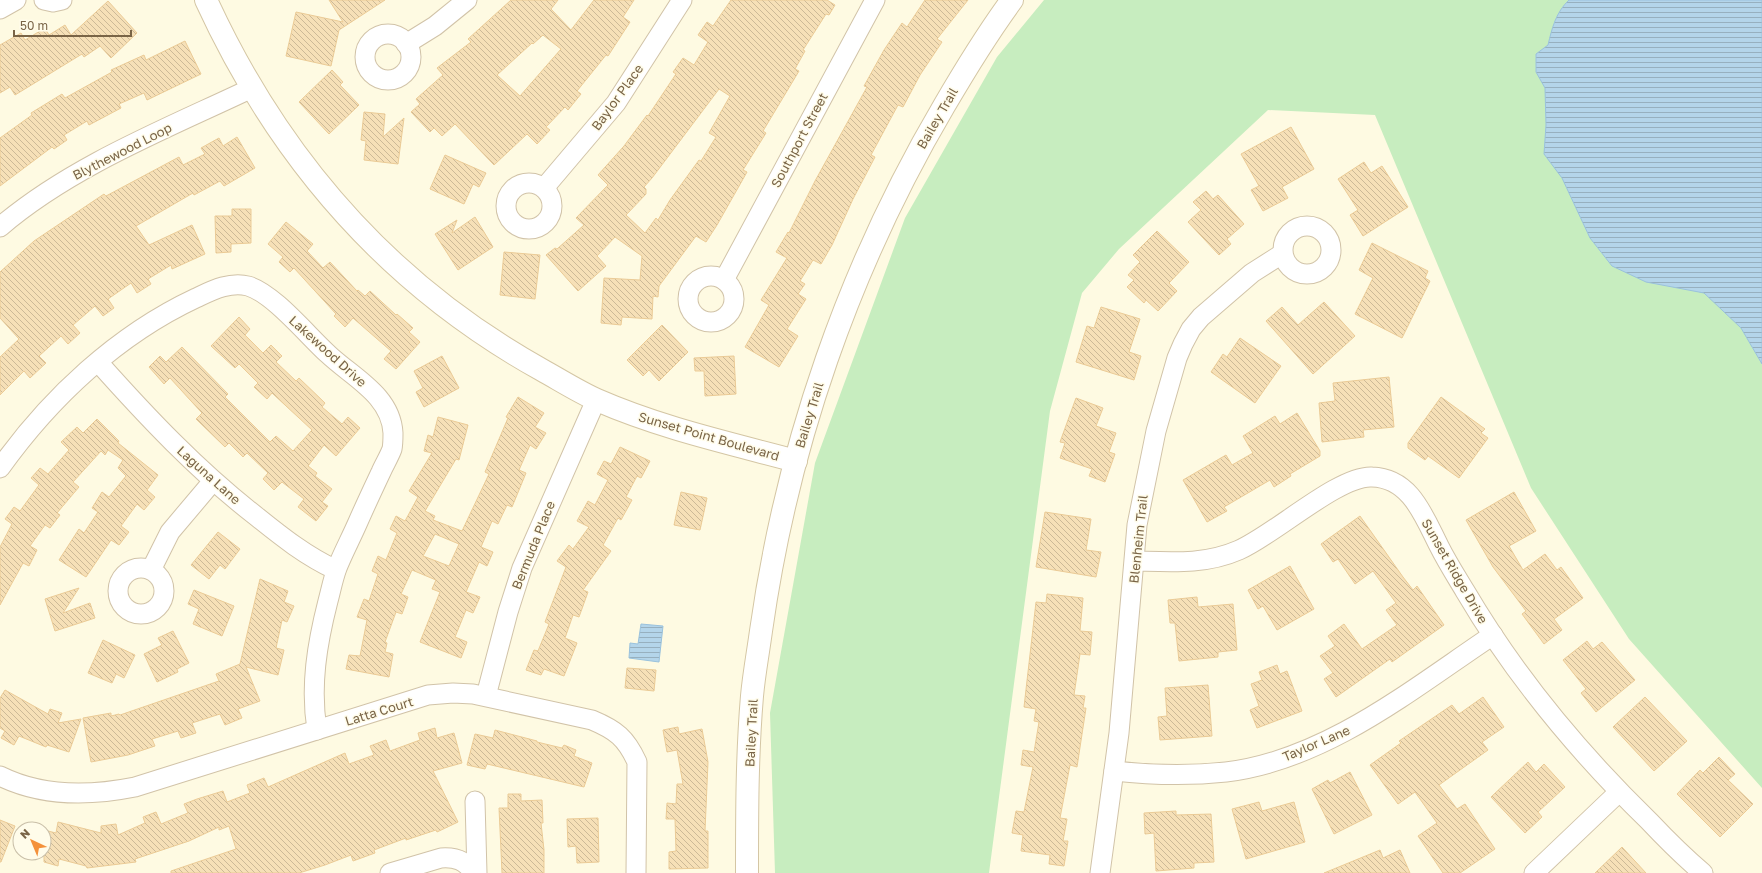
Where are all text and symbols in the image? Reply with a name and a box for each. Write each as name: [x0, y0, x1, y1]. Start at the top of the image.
scale bar: [14, 12, 131, 38]
text: 50 m: [20, 18, 48, 33]
street label: Baylor Place: [588, 61, 646, 133]
street label: Bailey Trail: [913, 84, 961, 152]
street label: Southport Street: [767, 90, 831, 190]
street label: Blythewood Loop: [70, 119, 174, 183]
street label: Lakewood Drive: [286, 312, 370, 390]
street label: Bailey Trail: [791, 380, 827, 450]
street label: Sunset Point Boulevard: [637, 408, 781, 464]
street label: Laguna Lane: [174, 442, 244, 508]
street label: Blenheim Trail: [1125, 494, 1151, 584]
street label: Bermuda Place: [508, 498, 558, 592]
street label: Sunset Ridge Drive: [1418, 516, 1492, 626]
street label: Latta Court: [343, 693, 415, 729]
street label: Bailey Trail: [741, 699, 761, 767]
street label: Taylor Lane: [1280, 722, 1352, 764]
north arrow: [12, 821, 52, 861]
text: N: [17, 826, 32, 841]

